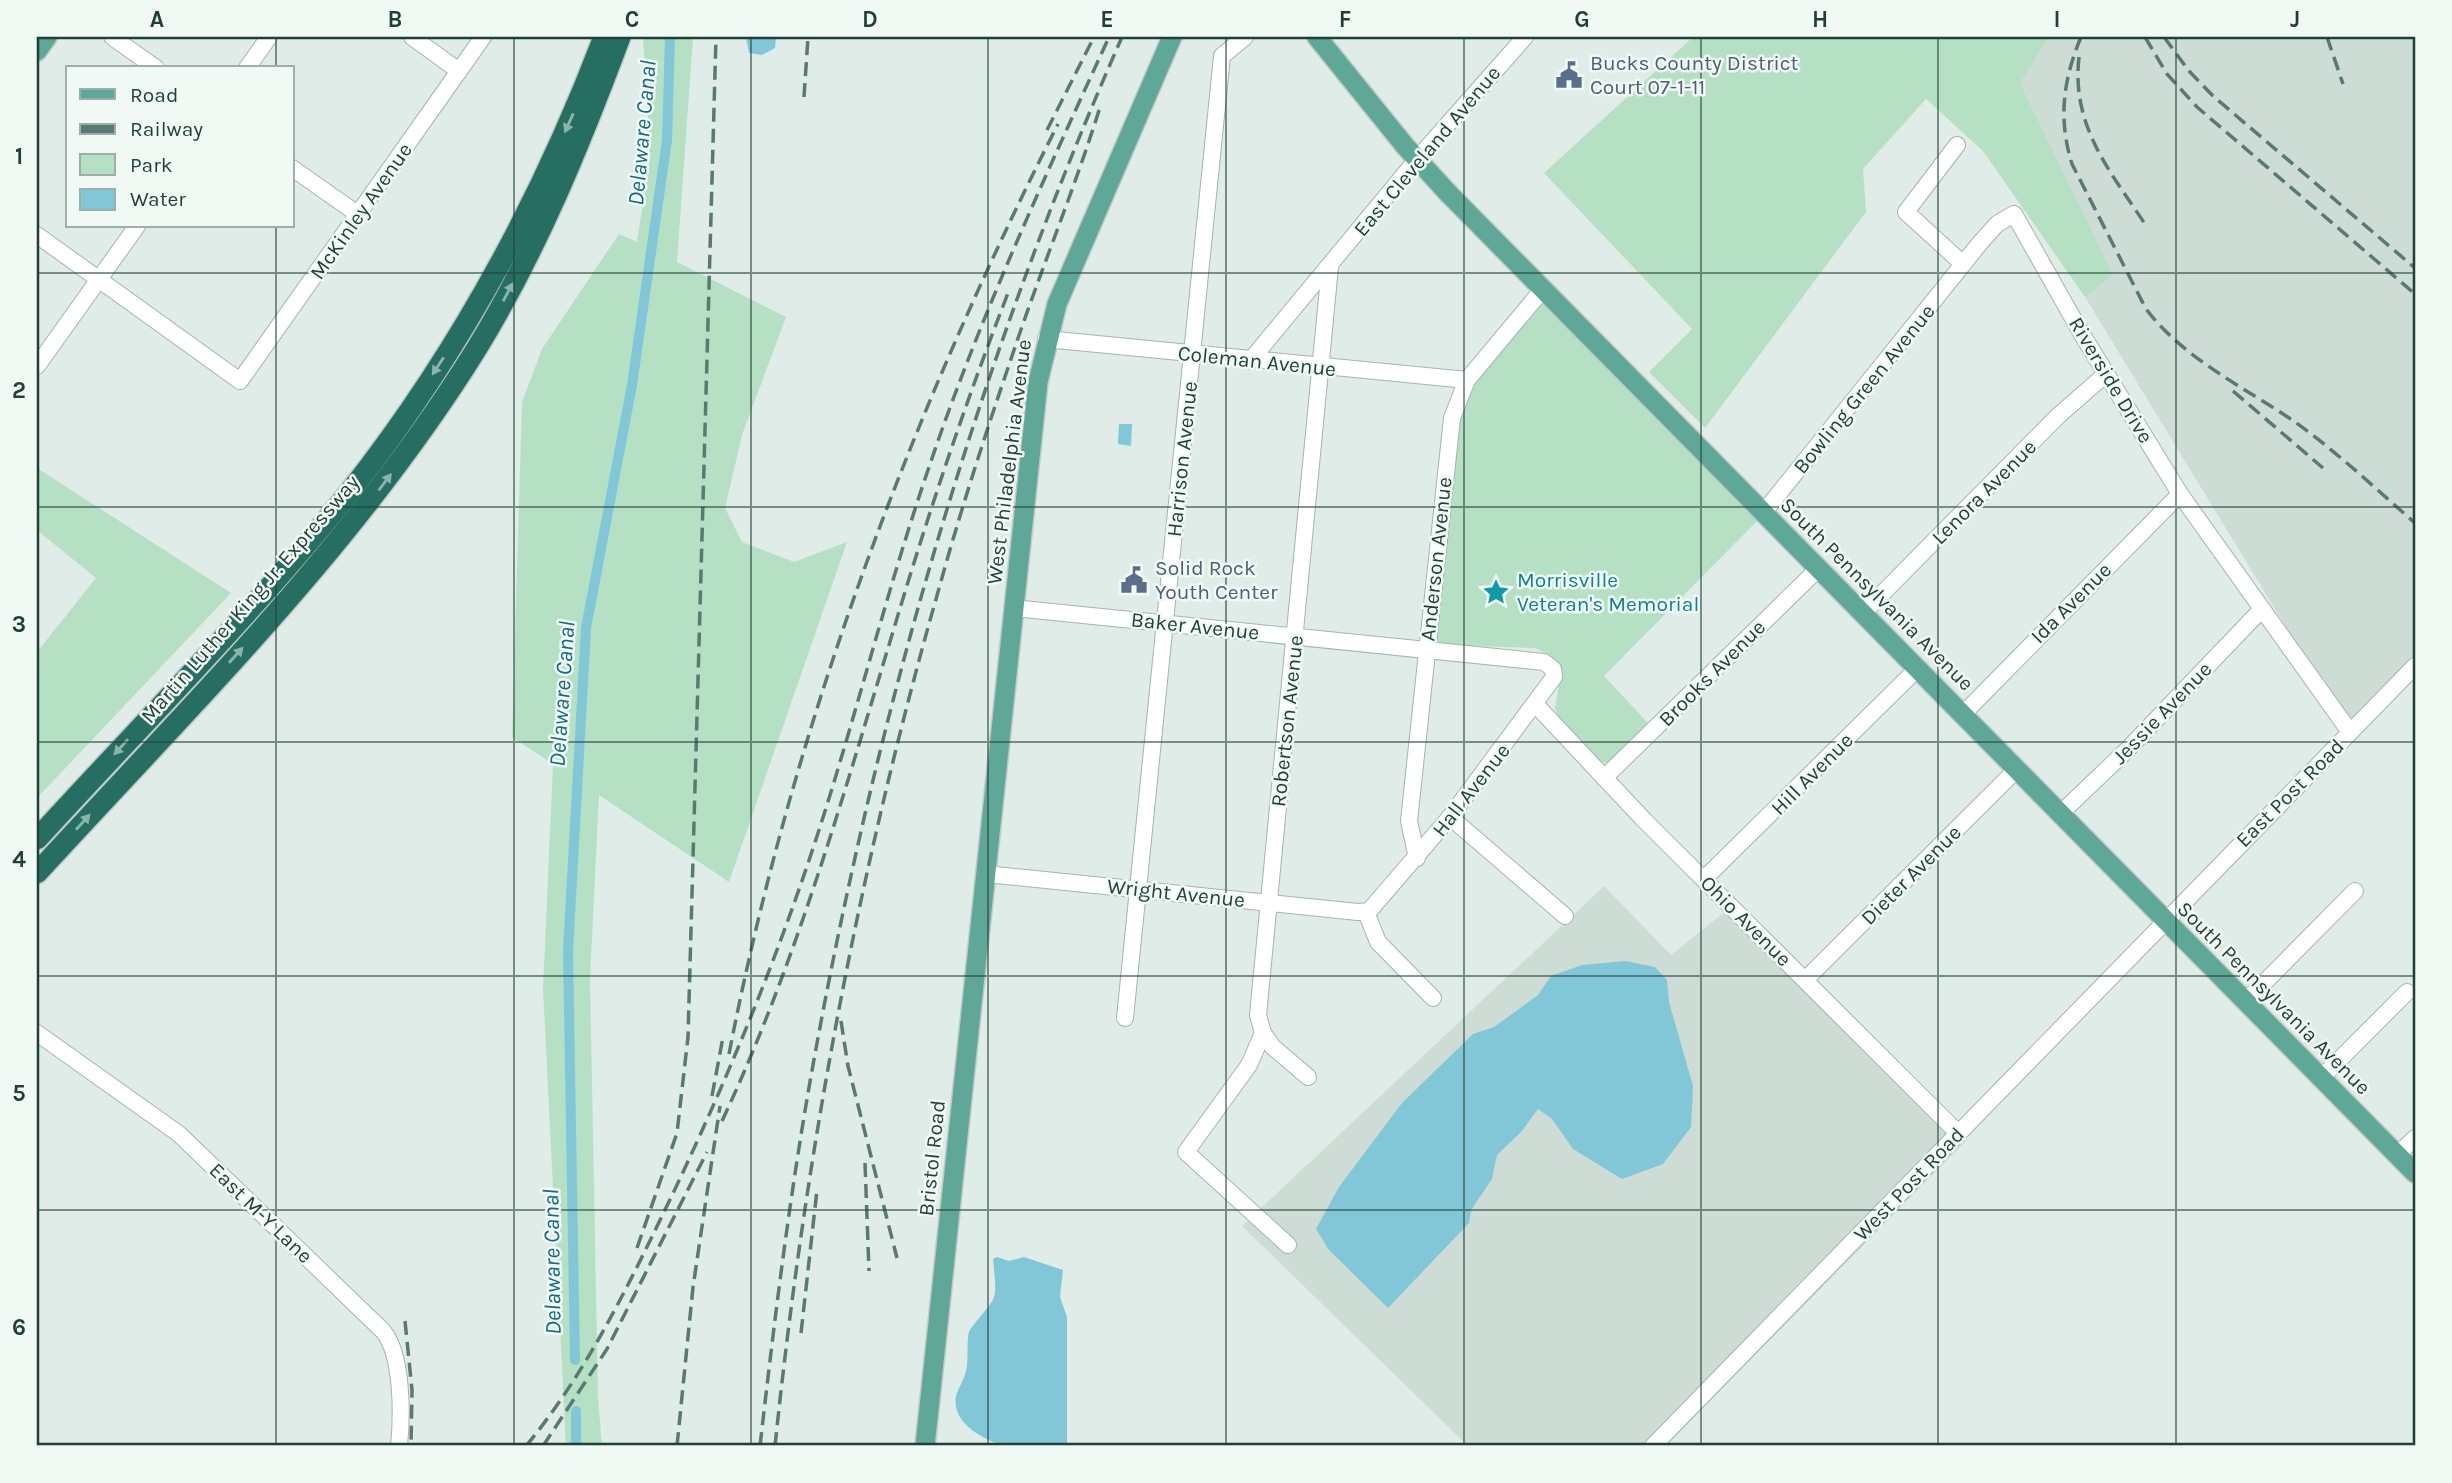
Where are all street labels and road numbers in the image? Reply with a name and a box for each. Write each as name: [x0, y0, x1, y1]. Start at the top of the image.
street label: East Cleveland Avenue: [1349, 61, 1505, 241]
street label: McKinley Avenue: [305, 138, 417, 284]
street label: Bowling Green Avenue: [1788, 300, 1940, 478]
street label: Riverside Drive: [2064, 313, 2158, 447]
street label: West Philadelphia Avenue: [982, 338, 1036, 586]
street label: Coleman Avenue: [1177, 341, 1337, 381]
street label: Harrison Avenue: [1162, 380, 1202, 538]
street label: Lenora Avenue: [1927, 435, 2041, 549]
street label: Martin Luther King Jr. Expressway: [136, 470, 364, 728]
street label: Anderson Avenue: [1415, 476, 1457, 642]
street label: South Pennsylvania Avenue: [1775, 492, 1979, 696]
street label: Ida Avenue: [2026, 558, 2116, 648]
street label: Baker Avenue: [1130, 607, 1260, 645]
street label: Brooks Avenue: [1654, 615, 1770, 731]
street label: Robertson Avenue: [1266, 634, 1308, 808]
street label: Jessie Avenue: [2107, 657, 2217, 769]
street label: Hill Avenue: [1766, 728, 1858, 820]
street label: East Post Road: [2231, 734, 2349, 852]
street label: Hall Avenue: [1427, 739, 1515, 841]
street label: Dieter Avenue: [1856, 820, 1966, 930]
street label: Ohio Avenue: [1696, 871, 1796, 971]
street label: Wright Avenue: [1106, 874, 1246, 912]
street label: South Pennsylvania Avenue: [2172, 896, 2376, 1100]
street label: Bristol Road: [914, 1099, 950, 1217]
street label: West Post Road: [1849, 1122, 1969, 1246]
street label: East M-Y Lane: [205, 1158, 317, 1268]

